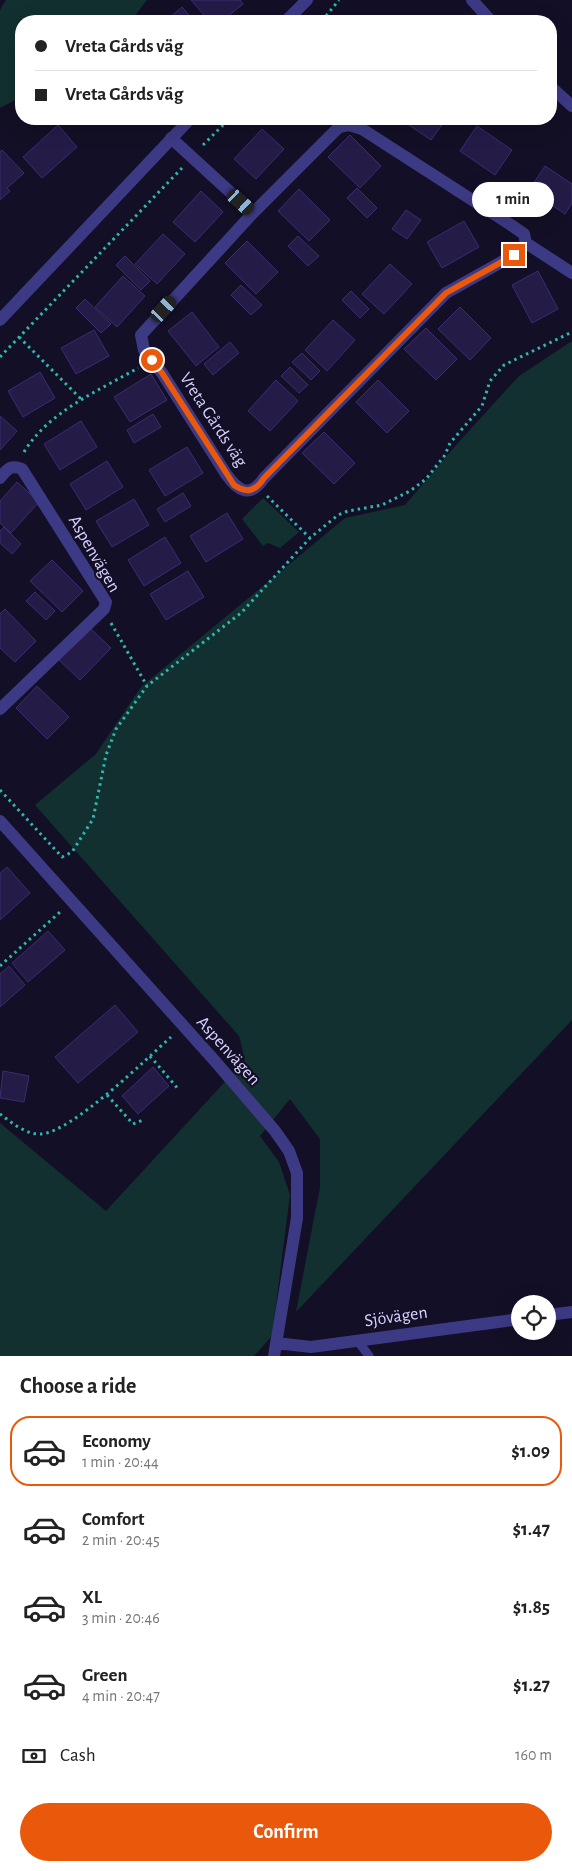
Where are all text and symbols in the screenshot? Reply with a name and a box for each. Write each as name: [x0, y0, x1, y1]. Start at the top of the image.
text: Vreta Gårds väg: [65, 37, 183, 56]
text: Vreta Gårds väg: [65, 85, 183, 104]
callout: 1 min: [473, 182, 555, 218]
car: [224, 186, 257, 218]
text: 1 min: [496, 191, 530, 207]
route end: [503, 244, 525, 266]
car: [148, 293, 179, 325]
route start: [141, 349, 163, 371]
street label: Vreta Gårds väg: [176, 370, 250, 471]
street label: Aspenvägen: [65, 512, 123, 596]
street label: Aspenvägen: [193, 1013, 263, 1089]
map controls: [511, 1295, 556, 1340]
button: locate: [511, 1295, 556, 1340]
street label: Sjövägen: [363, 1304, 429, 1330]
text: Choose a ride: [20, 1375, 136, 1397]
icon: car: [22, 1429, 67, 1474]
text: Economy: [82, 1432, 151, 1451]
text: $1.09: [511, 1442, 550, 1461]
text: 1 min · 20:44: [82, 1454, 159, 1470]
icon: car: [22, 1507, 67, 1552]
text: Comfort: [82, 1510, 144, 1529]
text: $1.47: [512, 1520, 550, 1539]
text: 2 min · 20:45: [82, 1532, 160, 1548]
icon: car: [22, 1585, 67, 1630]
text: XL: [82, 1588, 102, 1607]
text: $1.85: [513, 1598, 550, 1617]
text: 3 min · 20:46: [82, 1610, 160, 1626]
icon: car: [22, 1663, 67, 1708]
text: Green: [82, 1666, 128, 1685]
text: $1.27: [513, 1676, 550, 1695]
text: 4 min · 20:47: [82, 1688, 160, 1704]
icon: cash: [20, 1742, 48, 1770]
text: Cash: [60, 1746, 96, 1765]
text: 160 m: [515, 1747, 552, 1763]
button: Confirm: [20, 1803, 552, 1861]

